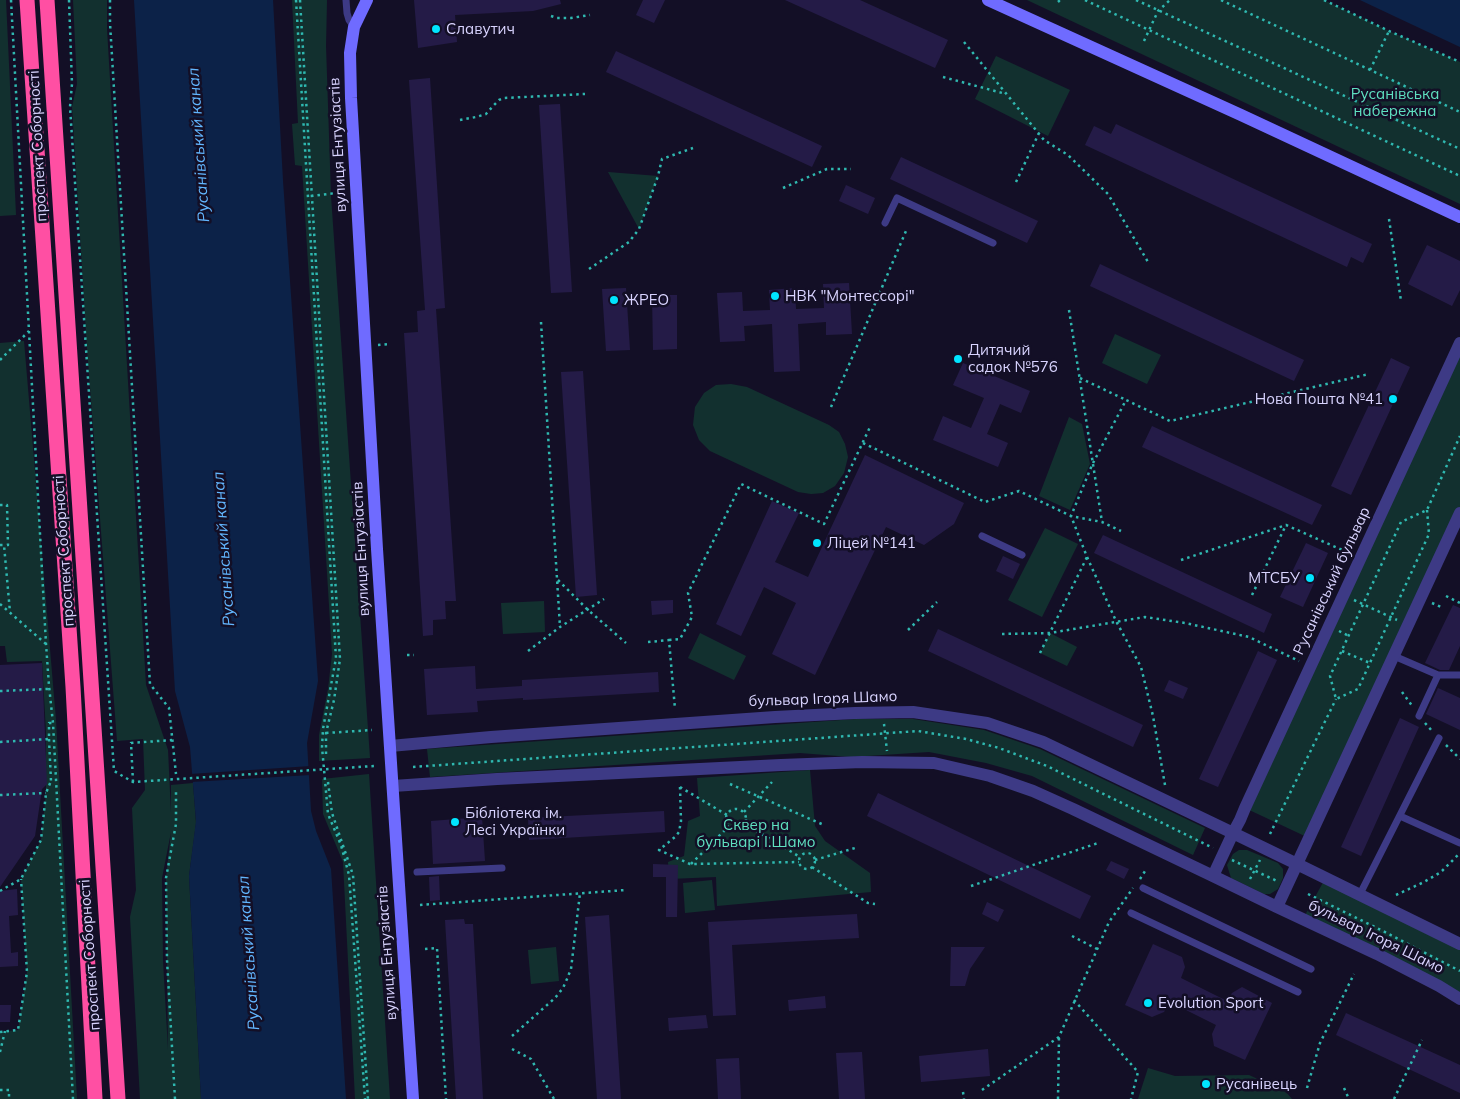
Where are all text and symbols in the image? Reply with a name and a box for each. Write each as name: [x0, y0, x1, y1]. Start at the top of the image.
place label: Славутич: [446, 20, 515, 38]
marker: Славутич: [430, 23, 442, 35]
water label: Русанівський канал: [184, 67, 214, 223]
street label: проспект Соборності: [25, 70, 51, 222]
street label: вулиця Ентузіастів: [325, 77, 351, 213]
park label: Русанівська набережна: [1351, 85, 1439, 120]
place label: НВК "Монтессорі": [785, 287, 915, 305]
marker: НВК "Монтессорі": [769, 290, 781, 302]
place label: ЖРЕО: [624, 291, 669, 309]
marker: ЖРЕО: [608, 294, 620, 306]
place label: Дитячий садок №576: [968, 341, 1058, 376]
marker: Дитячий садок №576: [952, 353, 964, 365]
place label: Нова Пошта №41: [1255, 390, 1383, 408]
marker: Нова Пошта №41: [1387, 393, 1399, 405]
water label: Русанівський канал: [209, 471, 239, 627]
street label: проспект Соборності: [50, 475, 78, 627]
street label: вулиця Ентузіастів: [348, 481, 374, 617]
street label: Русанівський бульвар: [1290, 504, 1374, 658]
place label: Ліцей №141: [827, 534, 916, 552]
marker: Ліцей №141: [811, 537, 823, 549]
place label: МТСБУ: [1248, 569, 1300, 587]
marker: МТСБУ: [1304, 572, 1316, 584]
street label: бульвар Ігоря Шамо: [748, 687, 898, 711]
place label: Бібліотека ім. Лесі Українки: [465, 804, 565, 839]
marker: Бібліотека ім. Лесі Українки: [449, 816, 461, 828]
park label: Сквер на бульварі І.Шамо: [696, 816, 816, 851]
water label: Русанівський канал: [234, 875, 264, 1031]
street label: проспект Соборності: [76, 879, 104, 1031]
street label: вулиця Ентузіастів: [373, 885, 401, 1021]
street label: бульвар Ігоря Шамо: [1305, 896, 1447, 978]
place label: Evolution Sport: [1158, 994, 1263, 1012]
marker: Evolution Sport: [1142, 997, 1154, 1009]
place label: Русанівець: [1216, 1075, 1297, 1093]
marker: Русанівець: [1200, 1078, 1212, 1090]

